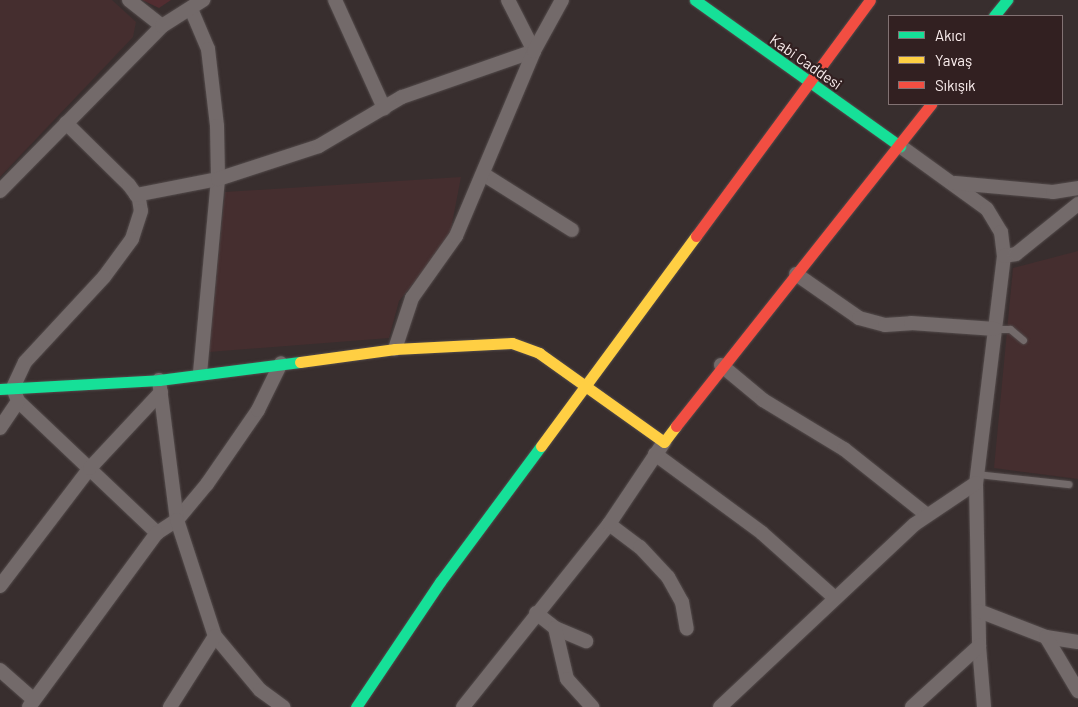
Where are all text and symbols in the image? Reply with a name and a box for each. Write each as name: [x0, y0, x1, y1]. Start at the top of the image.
legend: [888, 15, 1063, 105]
text: Akıcı: [935, 26, 966, 44]
street label: Kabi Caddesi: [767, 31, 845, 93]
text: Yavaş: [935, 51, 972, 69]
text: Sıkışık: [935, 76, 976, 94]

